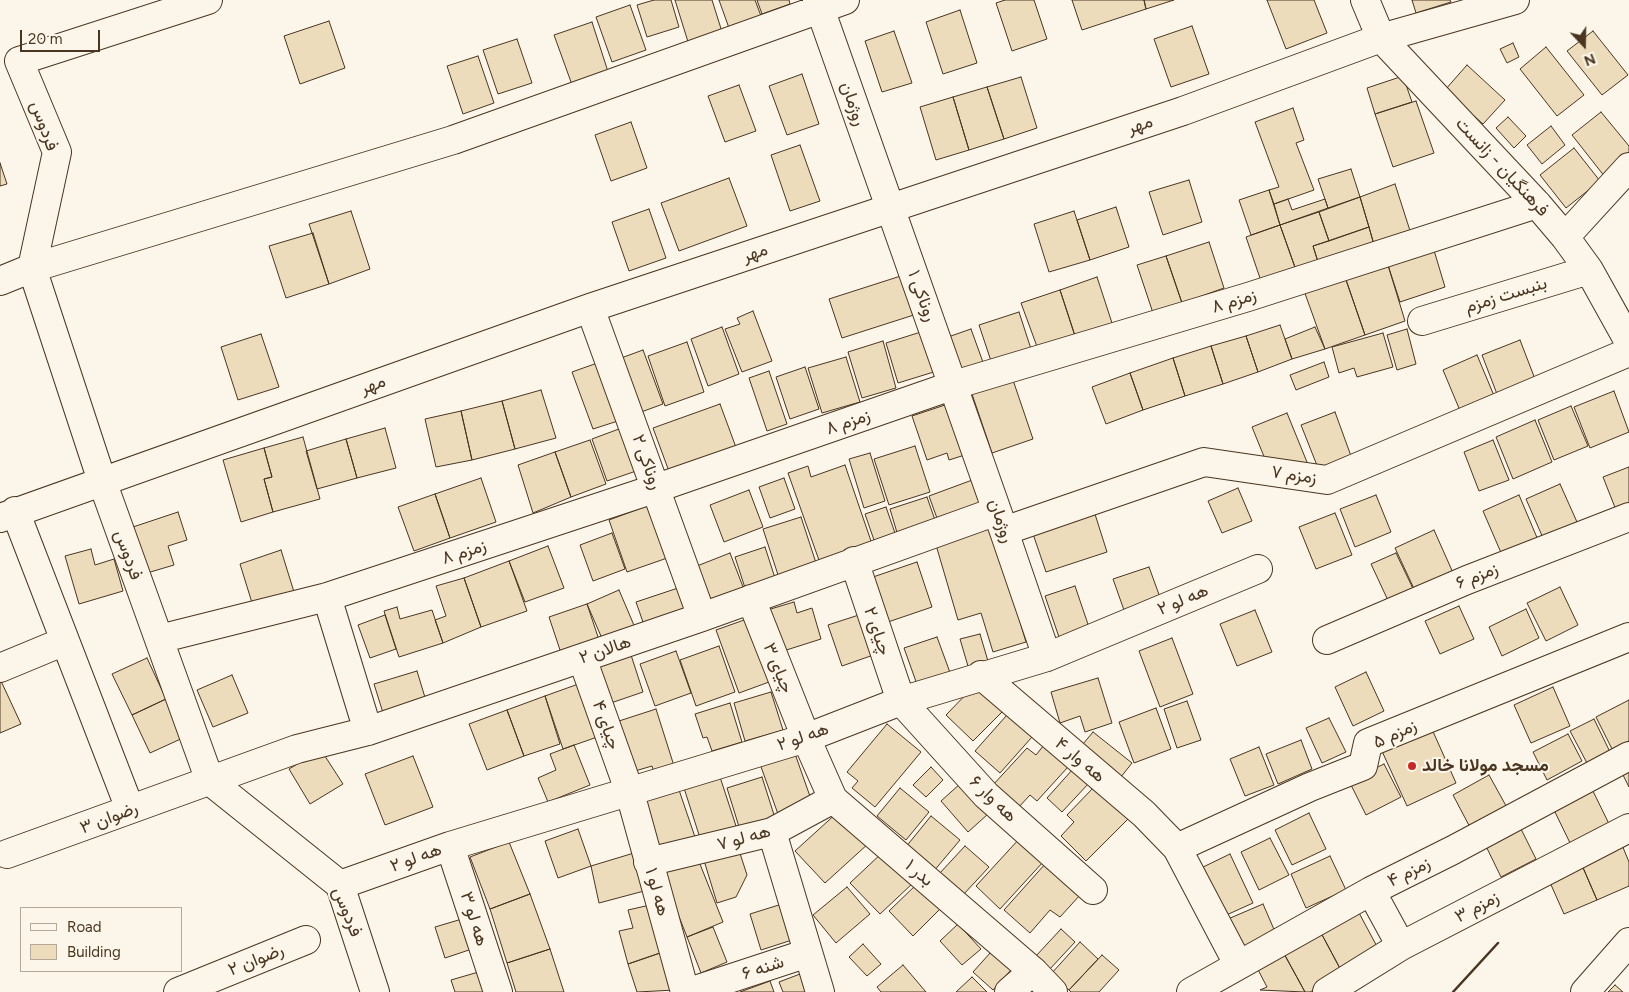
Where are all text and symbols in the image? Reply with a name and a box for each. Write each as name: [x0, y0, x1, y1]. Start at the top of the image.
scale bar: [22, 20, 102, 52]
north arrow: [1559, 20, 1609, 70]
text: 20 m: [28, 30, 62, 48]
text: N: [1581, 50, 1598, 69]
street label: روژمان: [835, 79, 871, 129]
street label: فردوس: [25, 98, 63, 154]
street label: مهر: [1125, 111, 1155, 139]
street label: فرهنگیان - زانست: [1451, 113, 1553, 221]
street label: مهر: [739, 239, 771, 267]
street label: روناکی ۱: [903, 267, 941, 325]
street label: بنبست زمزم: [1462, 272, 1550, 318]
street label: زمزم ۸: [1209, 284, 1259, 318]
street label: مهر: [357, 370, 389, 400]
street label: زمزم ۸: [823, 404, 873, 440]
street label: روناکی ۲: [627, 431, 667, 493]
street label: زمزم ۷: [1270, 461, 1318, 489]
street label: روژمان: [983, 496, 1019, 546]
street label: فردوس: [109, 527, 147, 583]
street label: زمزم ۸: [439, 535, 489, 569]
street label: زمزم ۶: [1453, 558, 1501, 594]
street label: هه لو ۲: [1154, 580, 1212, 620]
street label: چیای ۲: [859, 604, 895, 658]
street label: هالان ۲: [576, 631, 634, 669]
street label: چیای ۳: [758, 640, 798, 696]
street label: چیای ۴: [587, 697, 625, 753]
street label: زمزم ۵: [1370, 715, 1420, 753]
street label: هه لو ۲: [774, 718, 832, 756]
street label: هه وار ۴: [1050, 733, 1110, 787]
place label: مسجد مولانا خالد: [1422, 755, 1549, 777]
marker: مسجد مولانا خالد: [1406, 760, 1418, 772]
street label: هه وار ۶: [965, 771, 1021, 827]
street label: رضوان ۳: [77, 797, 141, 839]
street label: هه لو ۷: [715, 821, 773, 855]
street label: هه لو ۲: [387, 839, 445, 877]
street label: زمزم ۴: [1384, 852, 1434, 892]
street label: بدر ۱: [900, 855, 938, 891]
street label: هه لو ۱: [640, 865, 674, 919]
street label: فردوس: [327, 884, 367, 940]
street label: زمزم ۳: [1451, 886, 1503, 928]
street label: هه لو ۳: [455, 889, 493, 949]
legend: [20, 907, 182, 972]
text: Road: [67, 918, 102, 936]
street label: رضوان ۲: [225, 939, 287, 981]
text: Building: [67, 943, 121, 961]
street label: شنه ۶: [739, 951, 787, 985]

